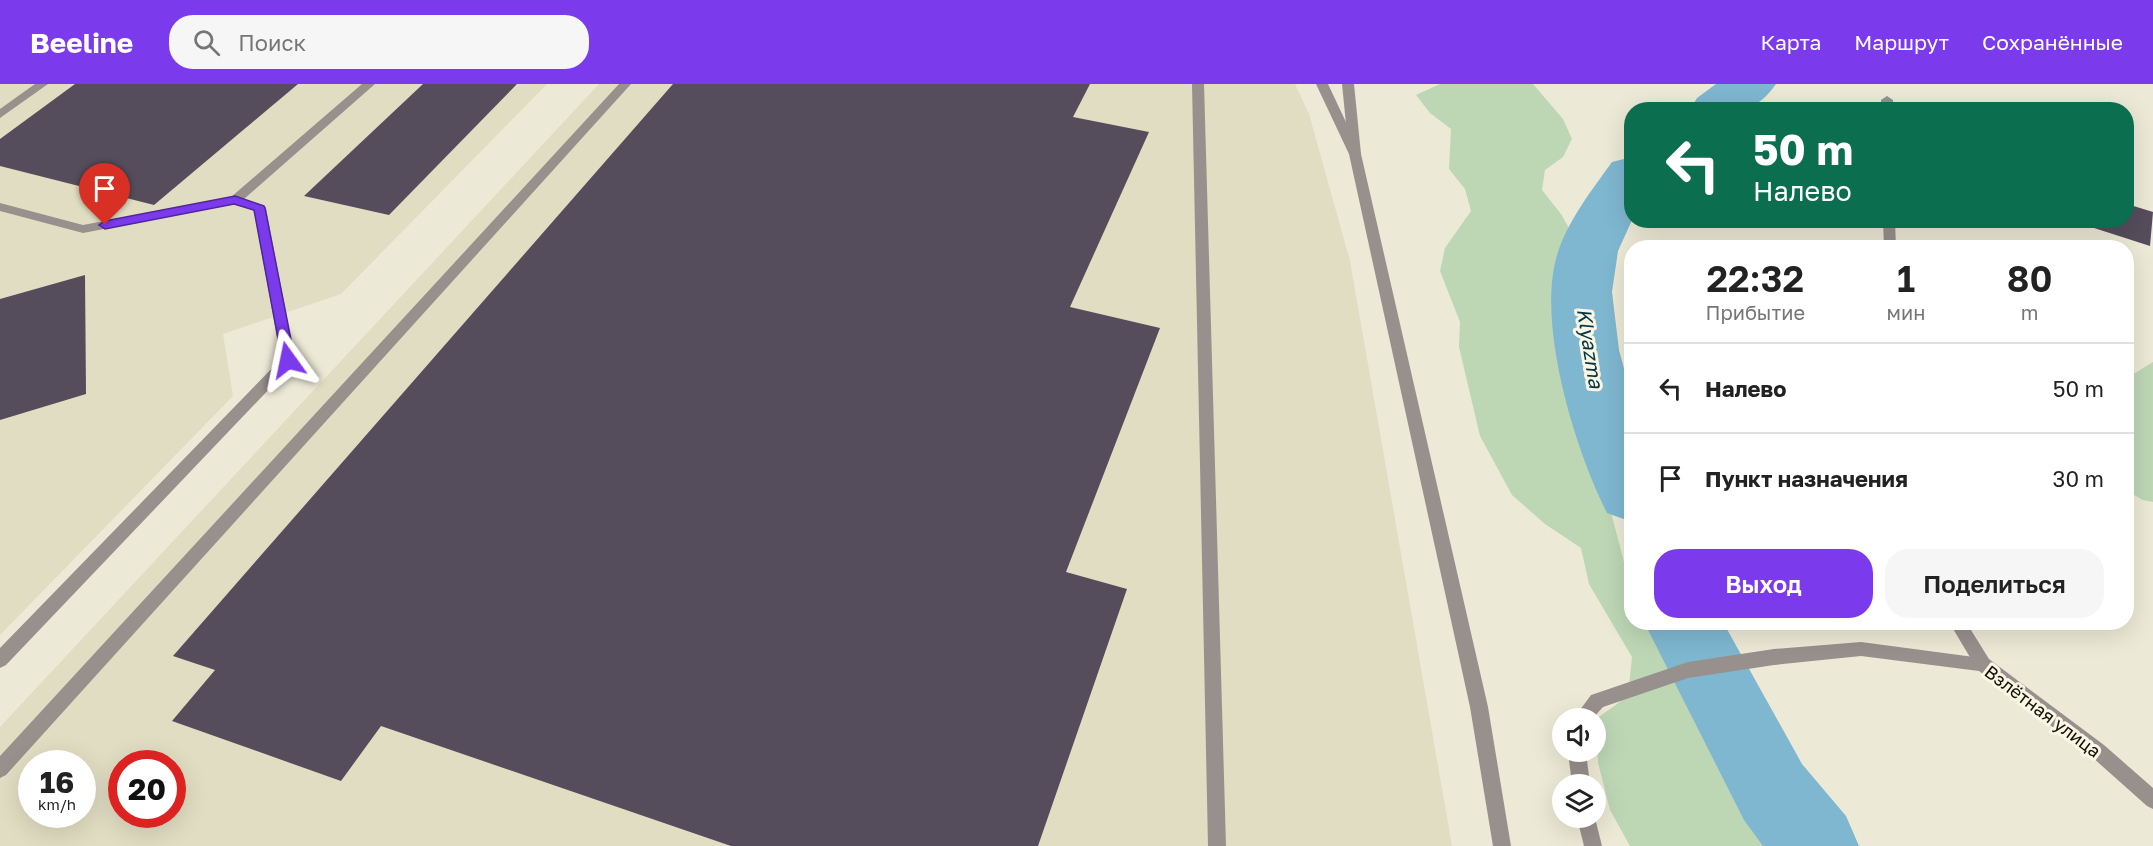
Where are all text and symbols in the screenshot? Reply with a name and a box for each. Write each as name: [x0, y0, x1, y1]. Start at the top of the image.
search box: [169, 15, 589, 69]
text: Beeline: [30, 26, 133, 59]
icon: search: [190, 26, 223, 59]
text: Поиск: [238, 29, 306, 56]
text: Карта: [1760, 29, 1821, 55]
text: Маршрут: [1854, 29, 1949, 55]
text: Сохранённые: [1982, 29, 2123, 55]
text: 50 m: [1753, 124, 1853, 174]
icon: left: [1654, 126, 1732, 204]
pin: [79, 163, 130, 225]
icon: arrive: [88, 172, 121, 205]
text: Налево: [1753, 175, 1852, 207]
text: 22:32: [1706, 257, 1804, 300]
text: 1: [1897, 257, 1915, 300]
text: 80: [2007, 257, 2052, 300]
text: Прибытие: [1705, 300, 1805, 324]
text: мин: [1887, 300, 1925, 324]
text: m: [2021, 300, 2039, 324]
water label: Klyazma: [1572, 306, 1609, 391]
position arrow: [256, 328, 320, 392]
icon: left: [1654, 372, 1687, 405]
text: Налево: [1705, 375, 1787, 402]
text: 50 m: [2053, 375, 2104, 402]
icon: arrive: [1654, 462, 1687, 495]
text: Пункт назначения: [1705, 465, 1908, 492]
text: 30 m: [2053, 465, 2104, 492]
button: Выход: [1654, 549, 1873, 618]
button: Поделиться: [1885, 549, 2104, 618]
street label: Взлётная улица: [1981, 660, 2105, 762]
map controls: [1552, 708, 1606, 828]
button: sound: [1552, 708, 1606, 762]
speed limit sign: 20: [108, 750, 186, 828]
text: 16: [40, 764, 74, 800]
button: layers: [1552, 774, 1606, 828]
text: km/h: [38, 795, 76, 813]

